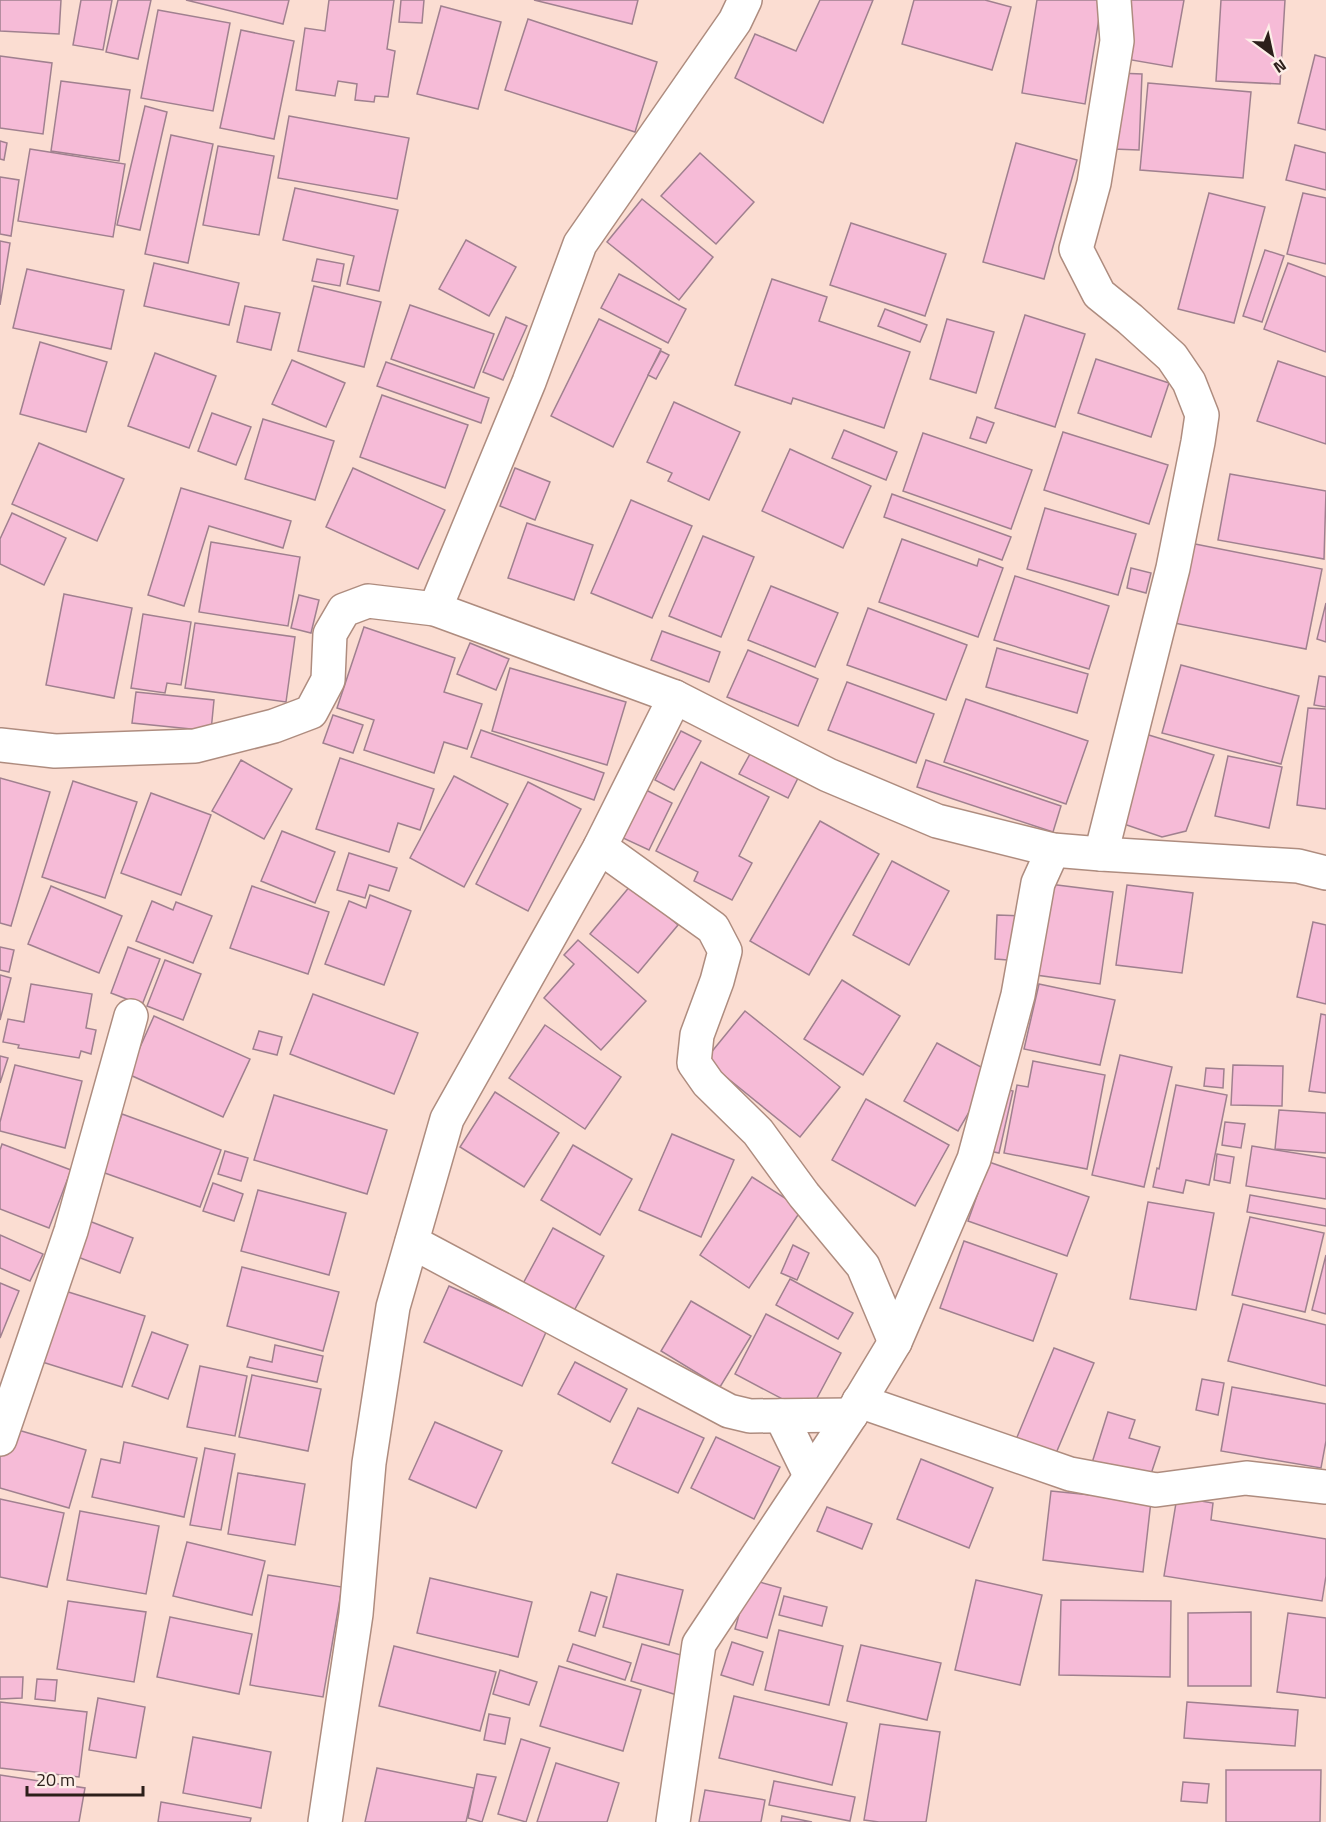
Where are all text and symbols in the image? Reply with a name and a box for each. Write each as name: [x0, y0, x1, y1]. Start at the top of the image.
north arrow: [1242, 24, 1302, 84]
text: N: [1269, 53, 1291, 80]
scale bar: [27, 1759, 142, 1797]
text: 20 m: [36, 1766, 75, 1793]

